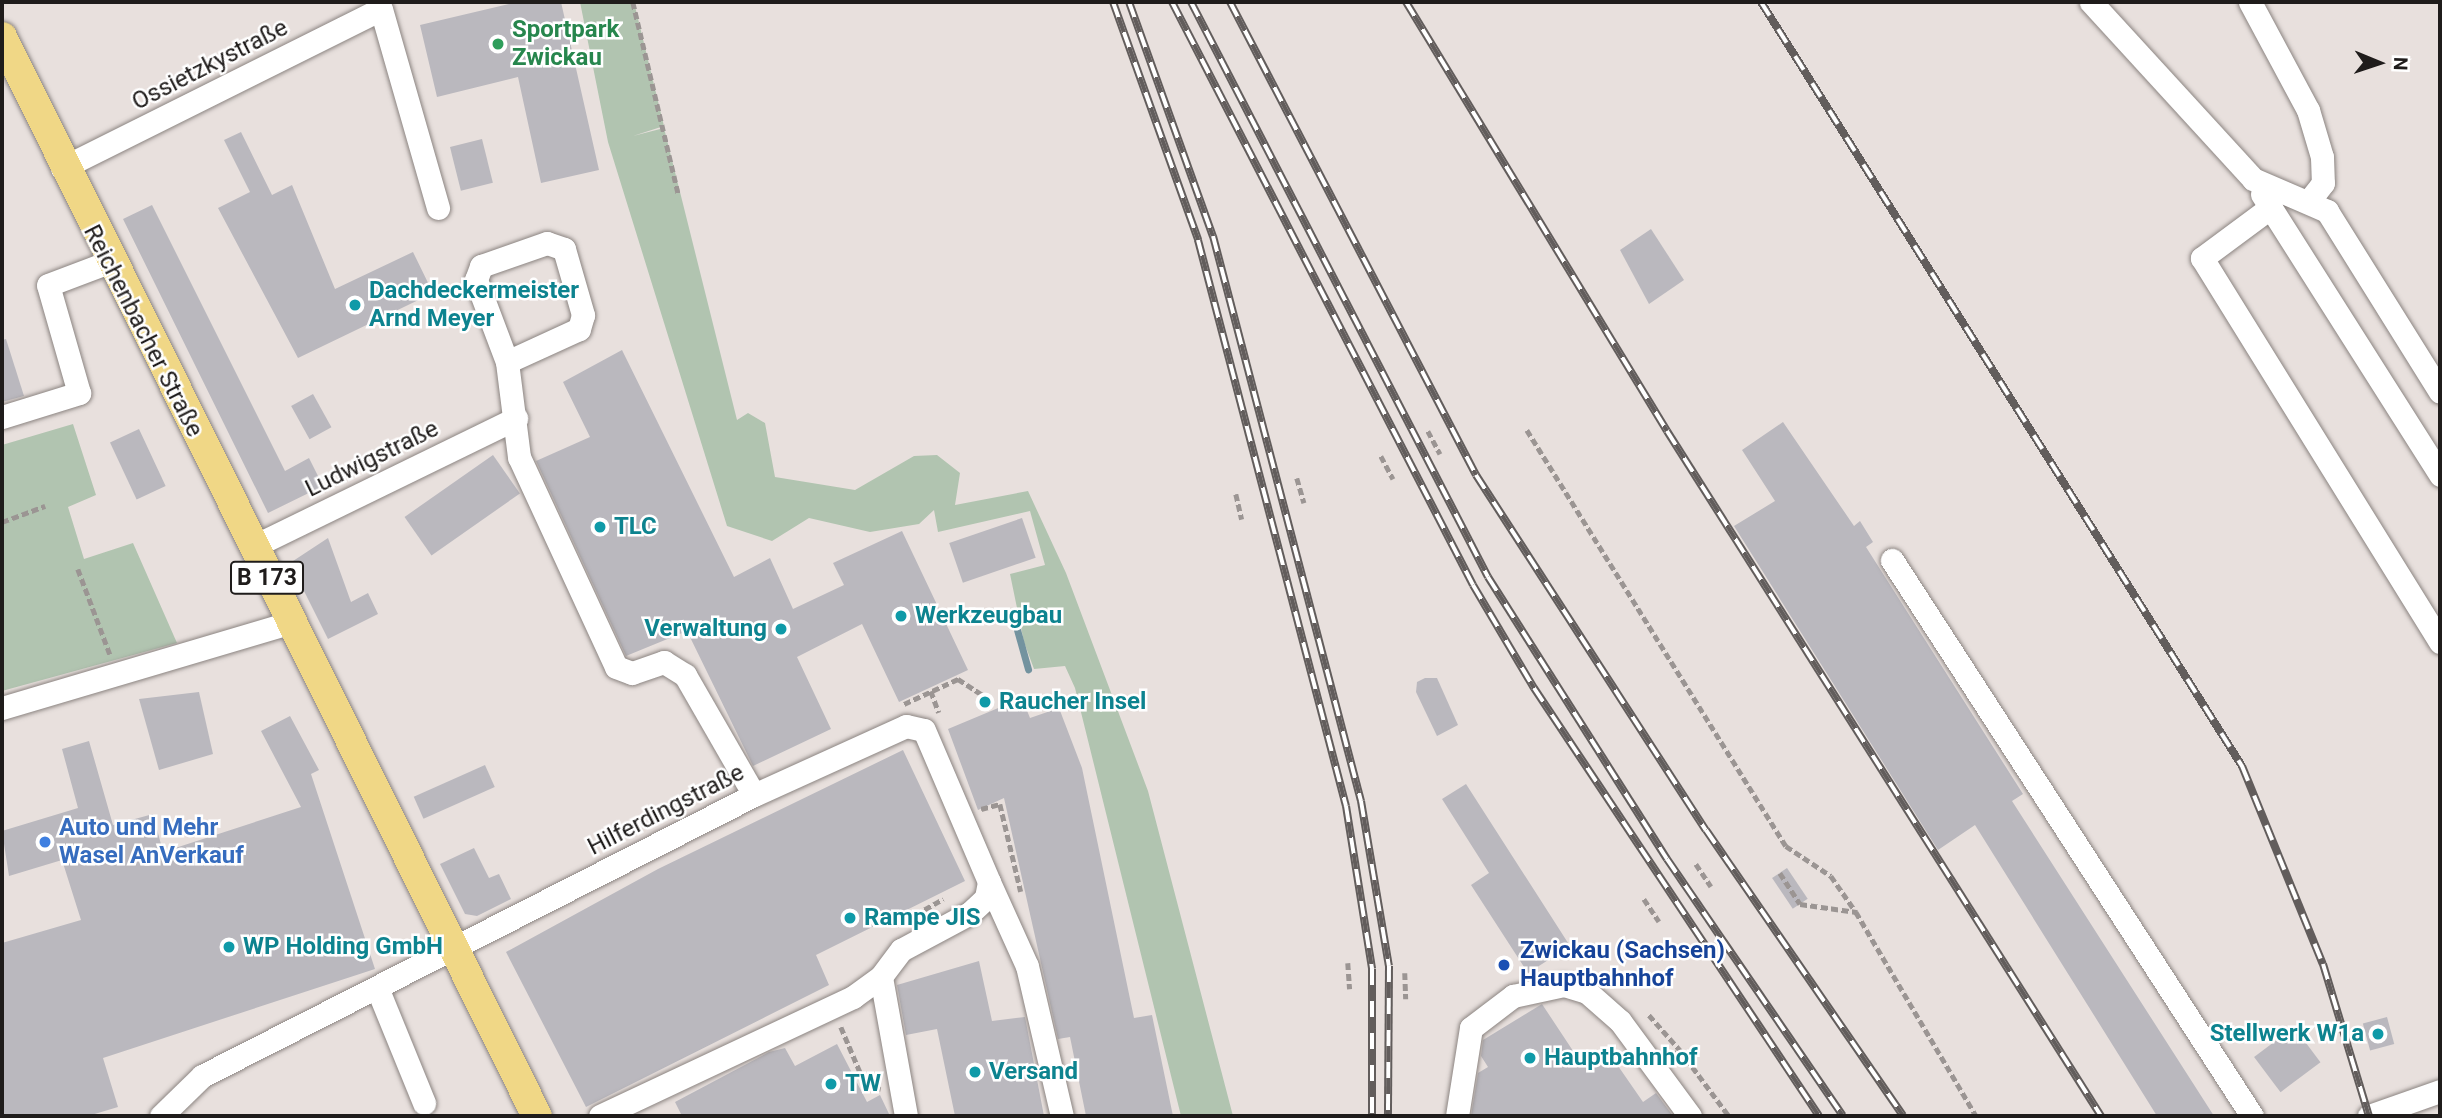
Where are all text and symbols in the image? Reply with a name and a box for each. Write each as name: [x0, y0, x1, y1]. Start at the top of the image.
street label: Ossietzkystraße: [127, 13, 293, 117]
place label: Sportpark Zwickau: [512, 16, 619, 72]
north arrow: [2344, 28, 2414, 98]
marker: Sportpark Zwickau: [490, 36, 506, 52]
text: N: [2389, 57, 2412, 71]
street label: Reichenbacher Straße: [77, 220, 209, 442]
place label: Dachdeckermeister Arnd Meyer: [369, 277, 579, 333]
marker: Dachdeckermeister Arnd Meyer: [347, 297, 363, 313]
street label: Ludwigstraße: [301, 414, 443, 504]
place label: TLC: [614, 513, 657, 541]
marker: TLC: [592, 519, 608, 535]
road number: B 173: [229, 558, 306, 598]
place label: Werkzeugbau: [915, 602, 1062, 630]
marker: Werkzeugbau: [893, 608, 909, 624]
place label: Verwaltung: [644, 615, 767, 643]
marker: Verwaltung: [773, 621, 789, 637]
place label: Raucher Insel: [999, 688, 1146, 716]
marker: Raucher Insel: [977, 694, 993, 710]
street label: Hilferdingstraße: [583, 758, 749, 862]
place label: Auto und Mehr Wasel AnVerkauf: [59, 814, 244, 870]
marker: Auto und Mehr Wasel AnVerkauf: [37, 834, 53, 850]
place label: Rampe JIS: [864, 904, 981, 932]
marker: Rampe JIS: [842, 910, 858, 926]
place label: WP Holding GmbH: [243, 933, 443, 961]
place label: Zwickau (Sachsen) Hauptbahnhof: [1520, 937, 1725, 993]
marker: WP Holding GmbH: [221, 939, 237, 955]
marker: Zwickau (Sachsen) Hauptbahnhof: [1494, 955, 1514, 975]
place label: Stellwerk W1a: [2210, 1020, 2364, 1048]
marker: Stellwerk W1a: [2370, 1026, 2386, 1042]
place label: Hauptbahnhof: [1544, 1044, 1698, 1072]
marker: Hauptbahnhof: [1522, 1050, 1538, 1066]
place label: Versand: [989, 1058, 1078, 1086]
marker: Versand: [967, 1064, 983, 1080]
place label: TW: [845, 1070, 881, 1098]
marker: TW: [823, 1076, 839, 1092]

